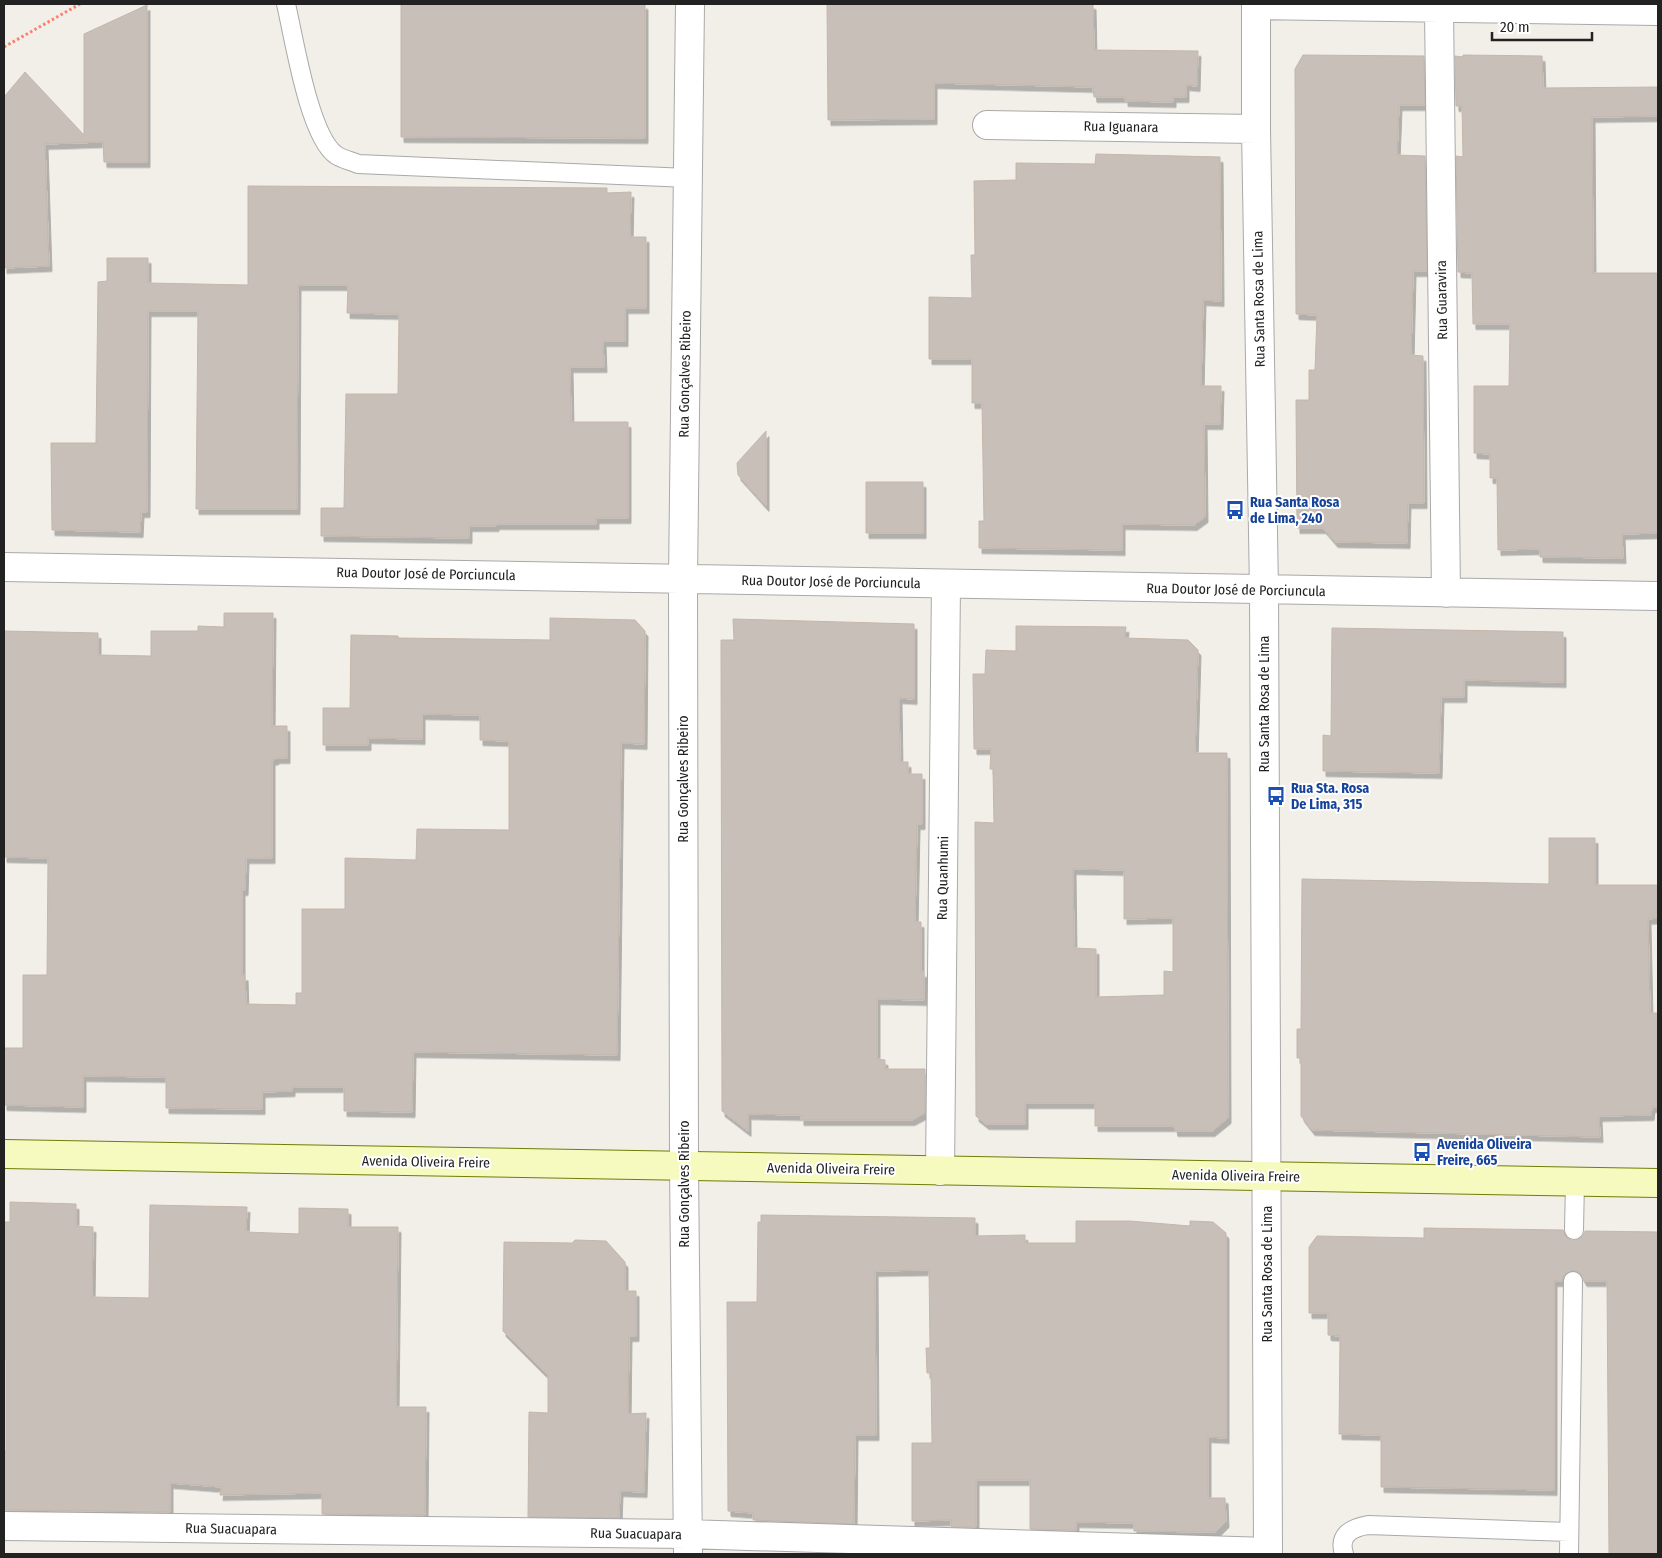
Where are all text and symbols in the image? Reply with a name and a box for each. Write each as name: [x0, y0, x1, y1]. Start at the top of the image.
scale bar: [1492, 10, 1592, 42]
text: 20 m: [1500, 18, 1530, 36]
street label: Rua Iguanara: [1083, 118, 1159, 136]
street label: Rua Santa Rosa de Lima: [1249, 230, 1269, 368]
street label: Rua Guaravira: [1433, 260, 1451, 340]
street label: Rua Gonçalves Ribeiro: [675, 310, 695, 438]
place label: Rua Santa Rosa de Lima, 240: [1250, 494, 1339, 527]
bus stop icon: Rua Santa Rosa de Lima, 240: [1224, 499, 1246, 521]
street label: Rua Doutor José de Porciuncula: [336, 564, 516, 584]
street label: Rua Doutor José de Porciuncula: [741, 572, 921, 592]
street label: Rua Doutor José de Porciuncula: [1146, 580, 1326, 600]
street label: Rua Santa Rosa de Lima: [1256, 635, 1273, 772]
street label: Rua Gonçalves Ribeiro: [675, 715, 692, 843]
place label: Rua Sta. Rosa De Lima, 315: [1291, 780, 1369, 813]
bus stop icon: Rua Sta. Rosa De Lima, 315: [1265, 785, 1287, 807]
street label: Rua Quanhumi: [934, 836, 952, 920]
street label: Rua Gonçalves Ribeiro: [676, 1120, 693, 1248]
place label: Avenida Oliveira Freire, 665: [1436, 1136, 1532, 1169]
bus stop icon: Avenida Oliveira Freire, 665: [1411, 1141, 1433, 1163]
street label: Avenida Oliveira Freire: [362, 1152, 490, 1172]
street label: Avenida Oliveira Freire: [767, 1159, 895, 1179]
street label: Avenida Oliveira Freire: [1172, 1166, 1300, 1186]
street label: Rua Santa Rosa de Lima: [1259, 1205, 1276, 1342]
street label: Rua Suacuapara: [185, 1520, 277, 1538]
street label: Rua Suacuapara: [590, 1525, 682, 1543]

